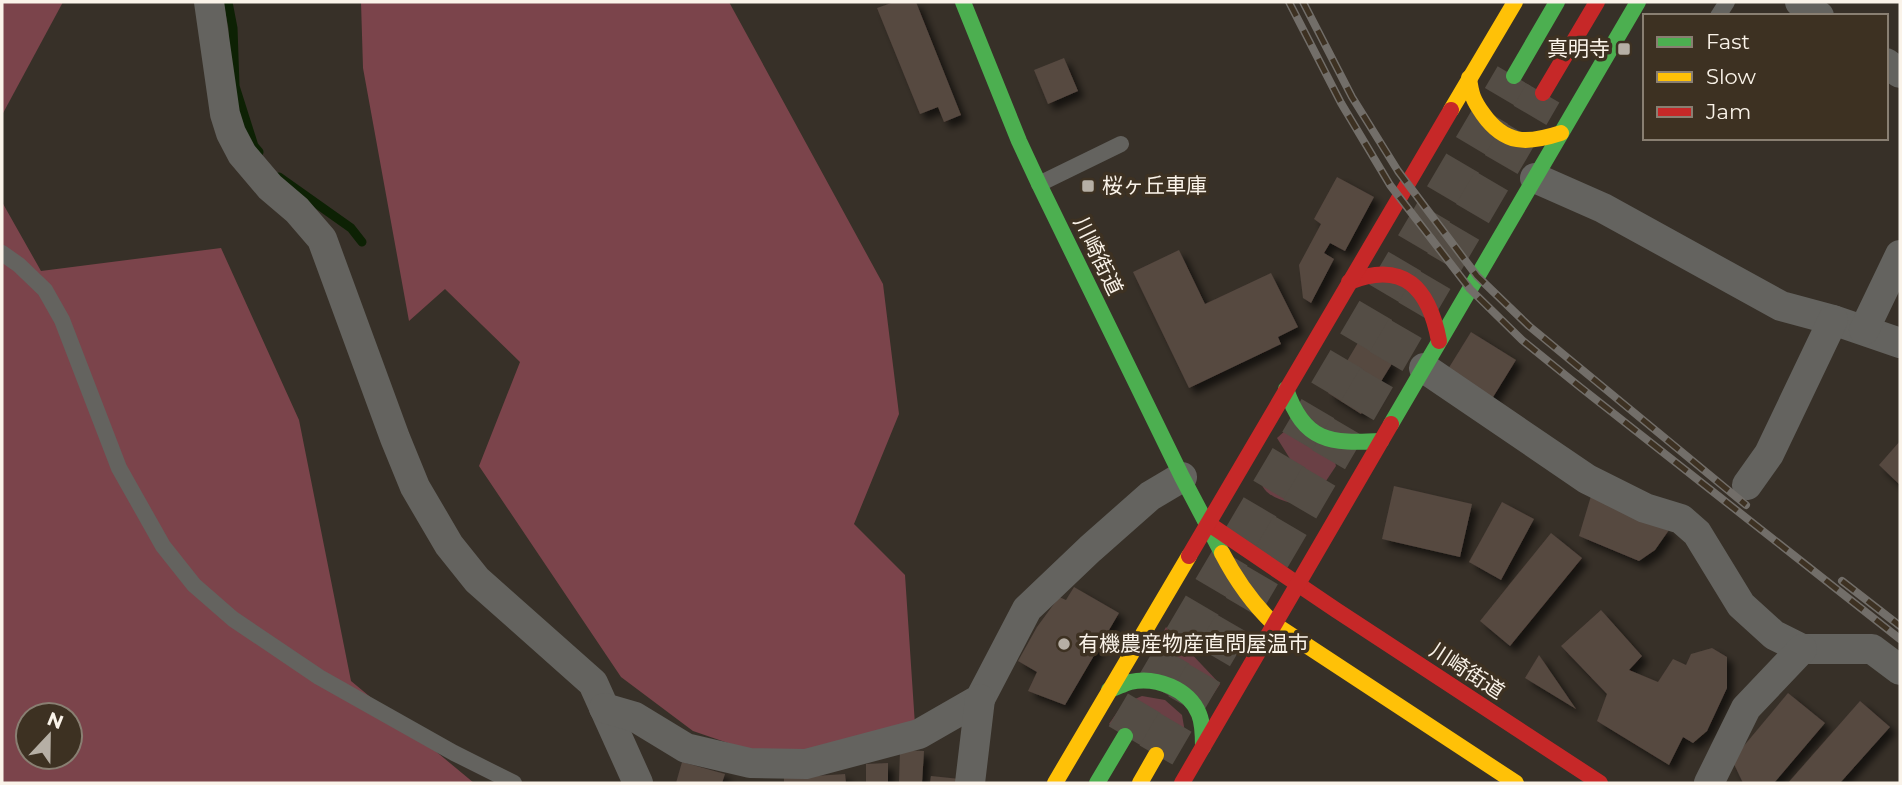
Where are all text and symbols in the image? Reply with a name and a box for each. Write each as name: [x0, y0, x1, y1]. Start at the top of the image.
legend: [1643, 14, 1888, 140]
text: Fast: [1706, 29, 1750, 54]
place label: 真明寺: [1547, 36, 1610, 61]
marker: 真明寺: [1616, 41, 1632, 57]
text: Slow: [1706, 64, 1756, 89]
text: Jam: [1705, 99, 1751, 124]
place label: 桜ヶ丘車庫: [1102, 173, 1207, 198]
marker: 桜ヶ丘車庫: [1080, 178, 1096, 194]
street label: 川崎街道: [1069, 213, 1128, 299]
place label: 有機農産物産直問屋温市: [1078, 631, 1309, 656]
marker: 有機農産物産直問屋温市: [1056, 636, 1072, 652]
street label: 川崎街道: [1425, 637, 1509, 704]
north arrow: [14, 701, 84, 771]
text: N: [44, 707, 67, 734]

